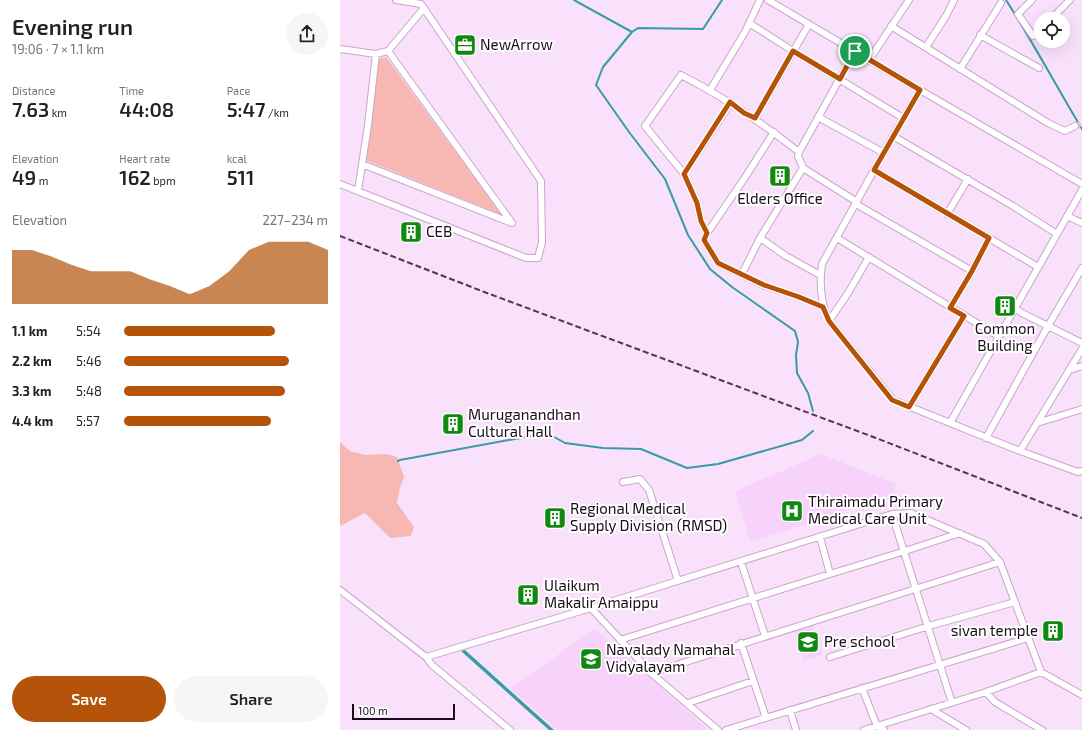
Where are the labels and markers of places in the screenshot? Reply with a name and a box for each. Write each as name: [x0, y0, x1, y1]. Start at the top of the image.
office icon: NewArrow: [452, 32, 478, 58]
pin: [838, 34, 872, 68]
place label: NewArrow: [480, 35, 553, 53]
building icon: Elders Office: [767, 163, 793, 189]
place label: Elders Office: [737, 189, 823, 207]
building icon: CEB: [398, 219, 424, 245]
place label: CEB: [426, 222, 452, 240]
building icon: Common Building: [992, 293, 1018, 319]
place label: Common Building: [975, 319, 1035, 354]
place label: Muruganandhan Cultural Hall: [468, 405, 581, 440]
building icon: Muruganandhan Cultural Hall: [440, 411, 466, 437]
place label: Thiraimadu Primary Medical Care Unit: [808, 492, 943, 527]
hospital icon: Thiraimadu Primary Medical Care Unit: [779, 498, 805, 524]
place label: Regional Medical Supply Division (RMSD): [570, 499, 727, 534]
building icon: Regional Medical Supply Division (RMSD): [542, 505, 568, 531]
place label: Ulaikum Makalir Amaippu: [544, 576, 659, 611]
building icon: Ulaikum Makalir Amaippu: [515, 582, 541, 608]
building icon: sivan temple: [1040, 618, 1066, 644]
place label: sivan temple: [951, 621, 1038, 639]
school or university icon: Pre school: [795, 629, 821, 655]
place label: Pre school: [824, 632, 896, 650]
place label: Navalady Namahal Vidyalayam: [606, 640, 735, 675]
school or university icon: Navalady Namahal Vidyalayam: [578, 646, 604, 672]

